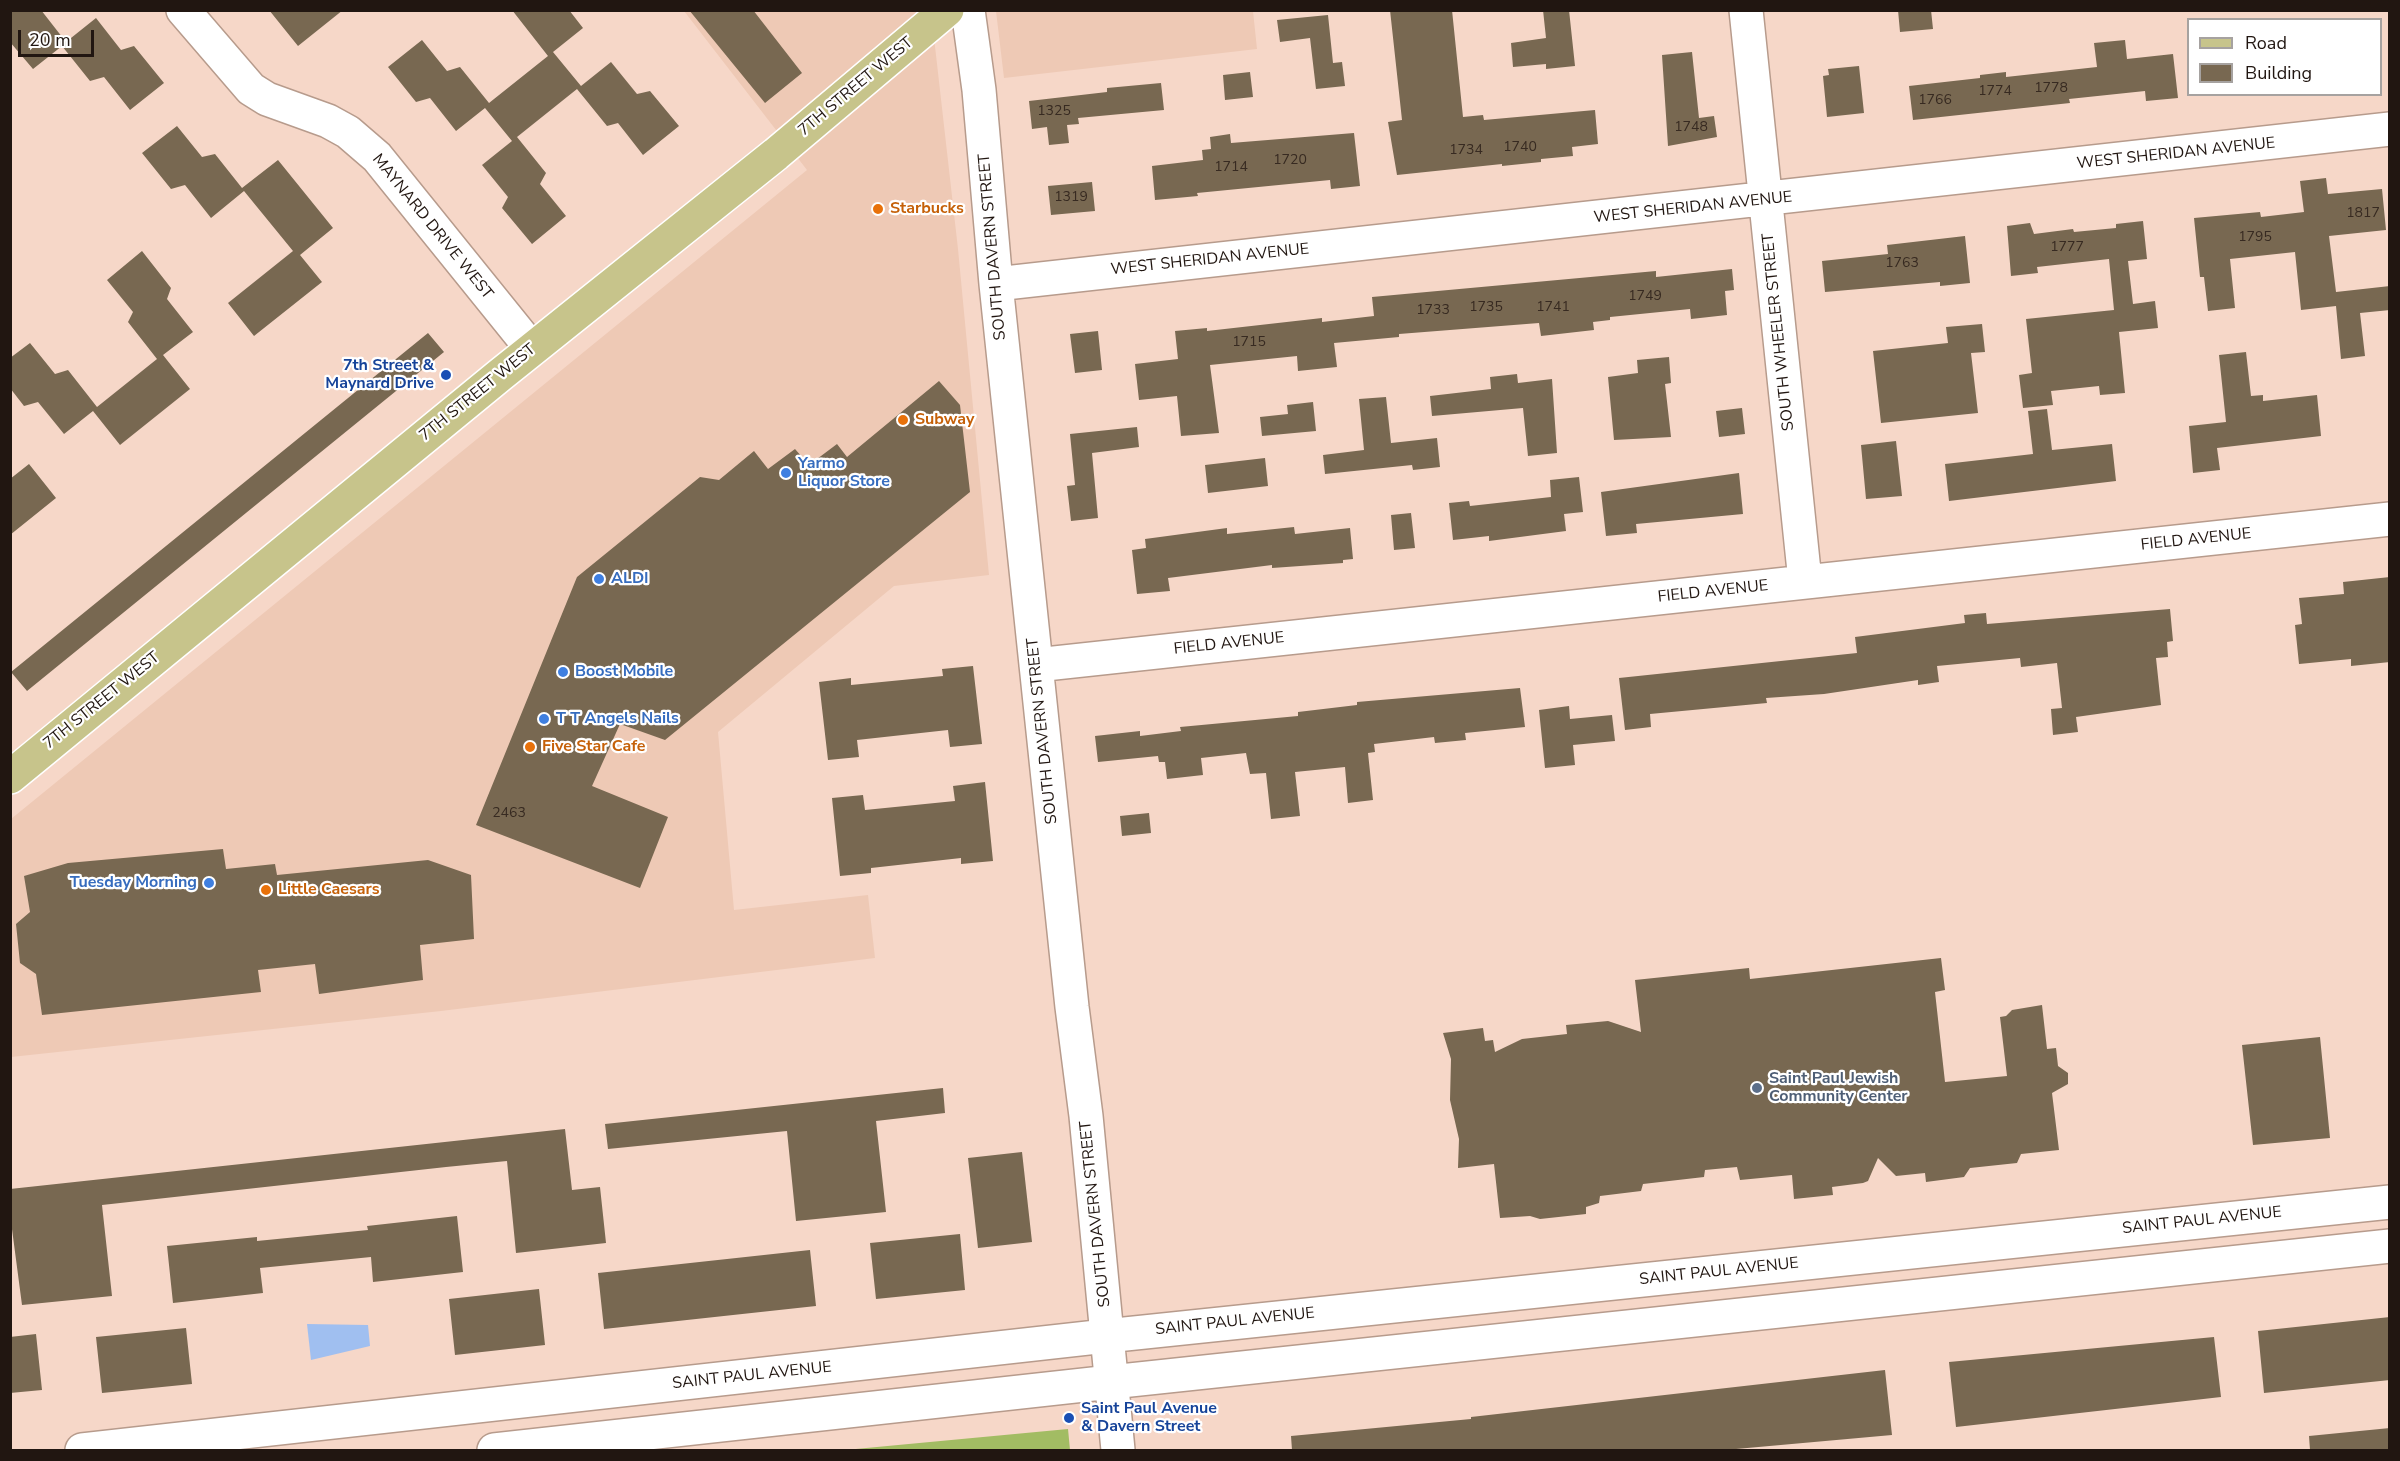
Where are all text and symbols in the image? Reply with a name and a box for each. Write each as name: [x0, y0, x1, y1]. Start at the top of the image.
scale bar: [21, 18, 98, 56]
legend: [2187, 18, 2382, 96]
text: 20 m: [29, 28, 71, 52]
text: Road: [2245, 31, 2287, 55]
street label: 7TH STREET WEST: [795, 33, 917, 141]
text: Building: [2245, 61, 2312, 85]
house number: 1778: [2034, 81, 2068, 97]
house number: 1774: [1978, 84, 2012, 100]
house number: 1766: [1918, 93, 1952, 109]
house number: 1325: [1037, 104, 1071, 120]
house number: 1748: [1674, 120, 1708, 136]
street label: WEST SHERIDAN AVENUE: [2076, 134, 2276, 174]
house number: 1740: [1503, 140, 1537, 156]
house number: 1734: [1449, 143, 1483, 159]
street label: MAYNARD DRIVE WEST: [367, 150, 497, 304]
street label: SOUTH DAVERN STREET: [975, 153, 1011, 341]
house number: 1720: [1273, 153, 1307, 169]
house number: 1714: [1214, 160, 1248, 176]
street label: WEST SHERIDAN AVENUE: [1593, 188, 1793, 228]
house number: 1319: [1054, 190, 1088, 206]
place label: Starbucks: [890, 199, 964, 219]
marker: Starbucks: [871, 202, 885, 216]
house number: 1817: [2346, 206, 2380, 222]
house number: 1795: [2238, 230, 2272, 246]
street label: SOUTH WHEELER STREET: [1759, 232, 1799, 432]
street label: WEST SHERIDAN AVENUE: [1110, 240, 1310, 280]
house number: 1777: [2050, 240, 2084, 256]
house number: 1763: [1885, 256, 1919, 272]
house number: 1749: [1628, 289, 1662, 305]
house number: 1735: [1469, 300, 1503, 316]
house number: 1741: [1536, 300, 1570, 316]
house number: 1733: [1416, 303, 1450, 319]
house number: 1715: [1232, 335, 1266, 351]
street label: 7TH STREET WEST: [416, 340, 540, 446]
place label: 7th Street & Maynard Drive: [325, 356, 434, 394]
marker: 7th Street & Maynard Drive: [439, 368, 453, 382]
place label: Subway: [915, 410, 974, 430]
marker: Subway: [896, 413, 910, 427]
place label: Yarmo Liquor Store: [798, 454, 890, 492]
marker: Yarmo Liquor Store: [779, 466, 793, 480]
street label: FIELD AVENUE: [2140, 525, 2252, 555]
place label: ALDI: [611, 569, 649, 589]
marker: ALDI: [592, 572, 606, 586]
street label: FIELD AVENUE: [1657, 577, 1769, 607]
street label: FIELD AVENUE: [1173, 629, 1285, 659]
street label: SOUTH DAVERN STREET: [1024, 637, 1062, 825]
street label: 7TH STREET WEST: [40, 648, 164, 754]
place label: Boost Mobile: [575, 662, 673, 682]
marker: Boost Mobile: [556, 665, 570, 679]
place label: T T Angels Nails: [556, 709, 679, 729]
marker: T T Angels Nails: [537, 712, 551, 726]
place label: Five Star Cafe: [542, 737, 645, 757]
marker: Five Star Cafe: [523, 740, 537, 754]
house number: 2463: [492, 806, 526, 822]
place label: Tuesday Morning: [70, 873, 197, 893]
marker: Tuesday Morning: [202, 876, 216, 890]
place label: Little Caesars: [278, 880, 379, 900]
marker: Little Caesars: [259, 883, 273, 897]
place label: Saint Paul Jewish Community Center: [1769, 1069, 1908, 1107]
marker: Saint Paul Jewish Community Center: [1750, 1081, 1764, 1095]
street label: SOUTH DAVERN STREET: [1077, 1120, 1115, 1308]
street label: SAINT PAUL AVENUE: [2121, 1203, 2283, 1239]
street label: SAINT PAUL AVENUE: [1638, 1254, 1800, 1290]
street label: SAINT PAUL AVENUE: [1154, 1304, 1316, 1340]
street label: SAINT PAUL AVENUE: [671, 1358, 833, 1394]
place label: Saint Paul Avenue & Davern Street: [1081, 1399, 1217, 1437]
marker: Saint Paul Avenue & Davern Street: [1062, 1411, 1076, 1425]

